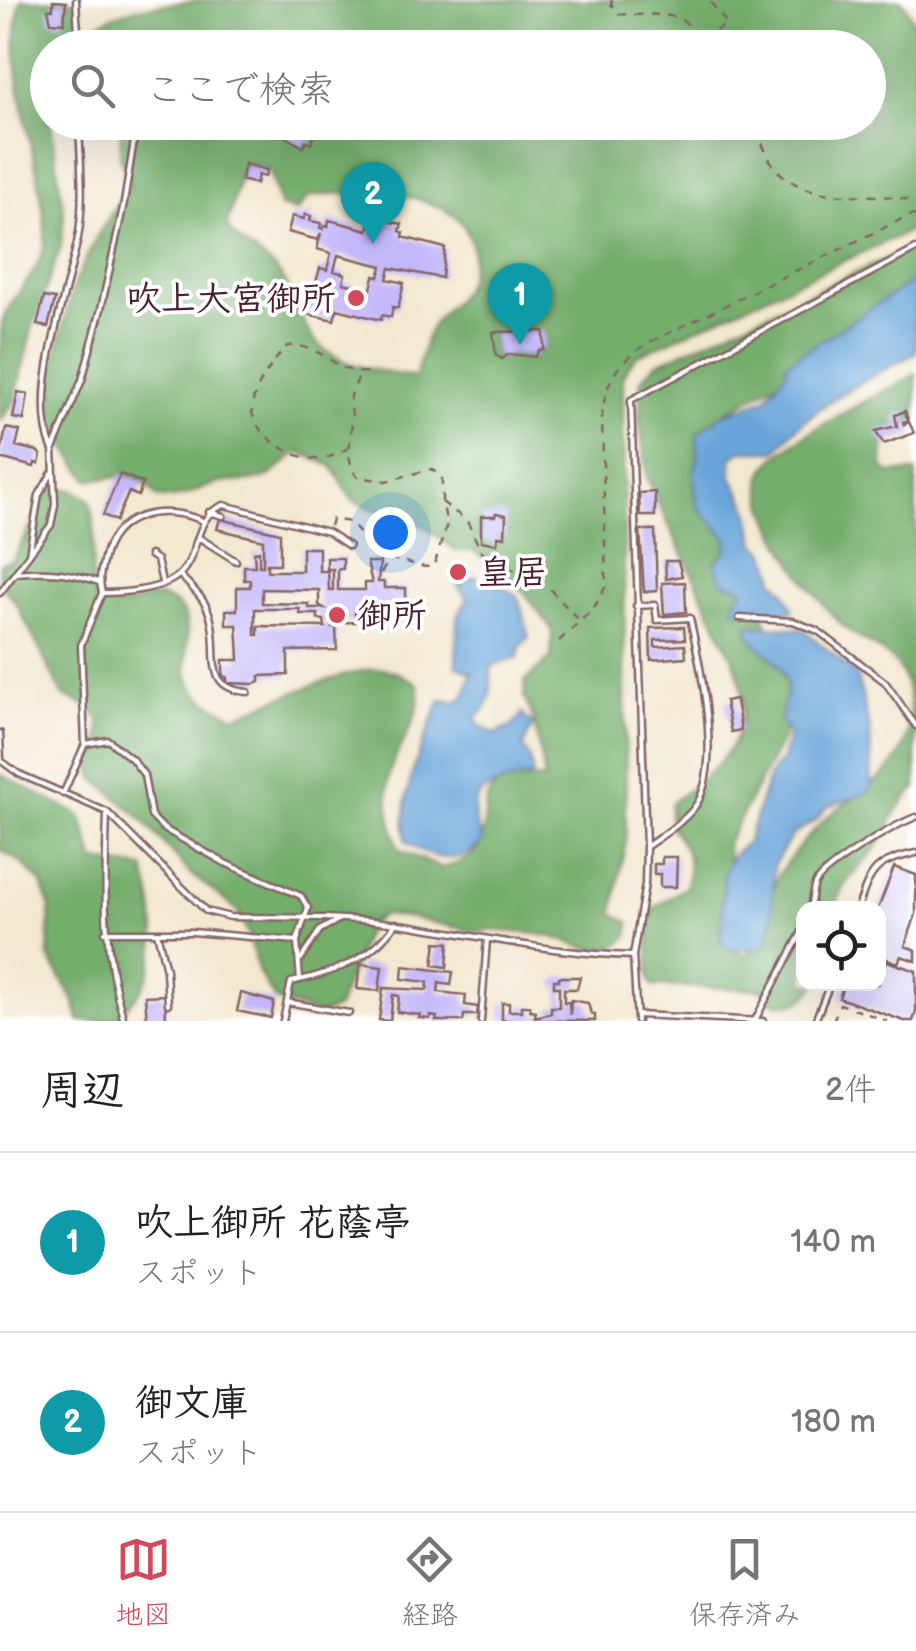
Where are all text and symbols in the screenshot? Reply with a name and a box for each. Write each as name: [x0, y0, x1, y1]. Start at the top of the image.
search box: [30, 30, 886, 140]
icon: search: [65, 58, 120, 113]
text: ここで検索: [145, 68, 335, 113]
pin: 2: [340, 162, 406, 244]
pin: 1: [488, 262, 552, 345]
place label: 吹上大宮御所: [126, 278, 336, 321]
marker: 吹上大宮御所: [345, 287, 367, 309]
your location: [365, 507, 416, 558]
place label: 皇居: [478, 552, 548, 595]
marker: 皇居: [447, 561, 469, 583]
place label: 御所: [357, 595, 427, 638]
marker: 御所: [326, 604, 348, 626]
map controls: [796, 901, 886, 991]
button: locate: [796, 901, 886, 991]
text: 周辺: [40, 1066, 124, 1117]
text: 2件: [825, 1071, 876, 1110]
text: 吹上御所 花蔭亭: [135, 1201, 411, 1246]
text: 1: [66, 1223, 79, 1262]
text: 140 m: [790, 1223, 876, 1262]
text: スポット: [135, 1254, 263, 1293]
text: 御文庫: [135, 1381, 249, 1426]
text: 2: [63, 1403, 82, 1442]
text: 180 m: [791, 1403, 876, 1442]
text: スポット: [135, 1434, 263, 1473]
tab: 地図: [115, 1532, 171, 1632]
tab: 経路: [402, 1532, 458, 1632]
tab: 保存済み: [689, 1532, 801, 1632]

